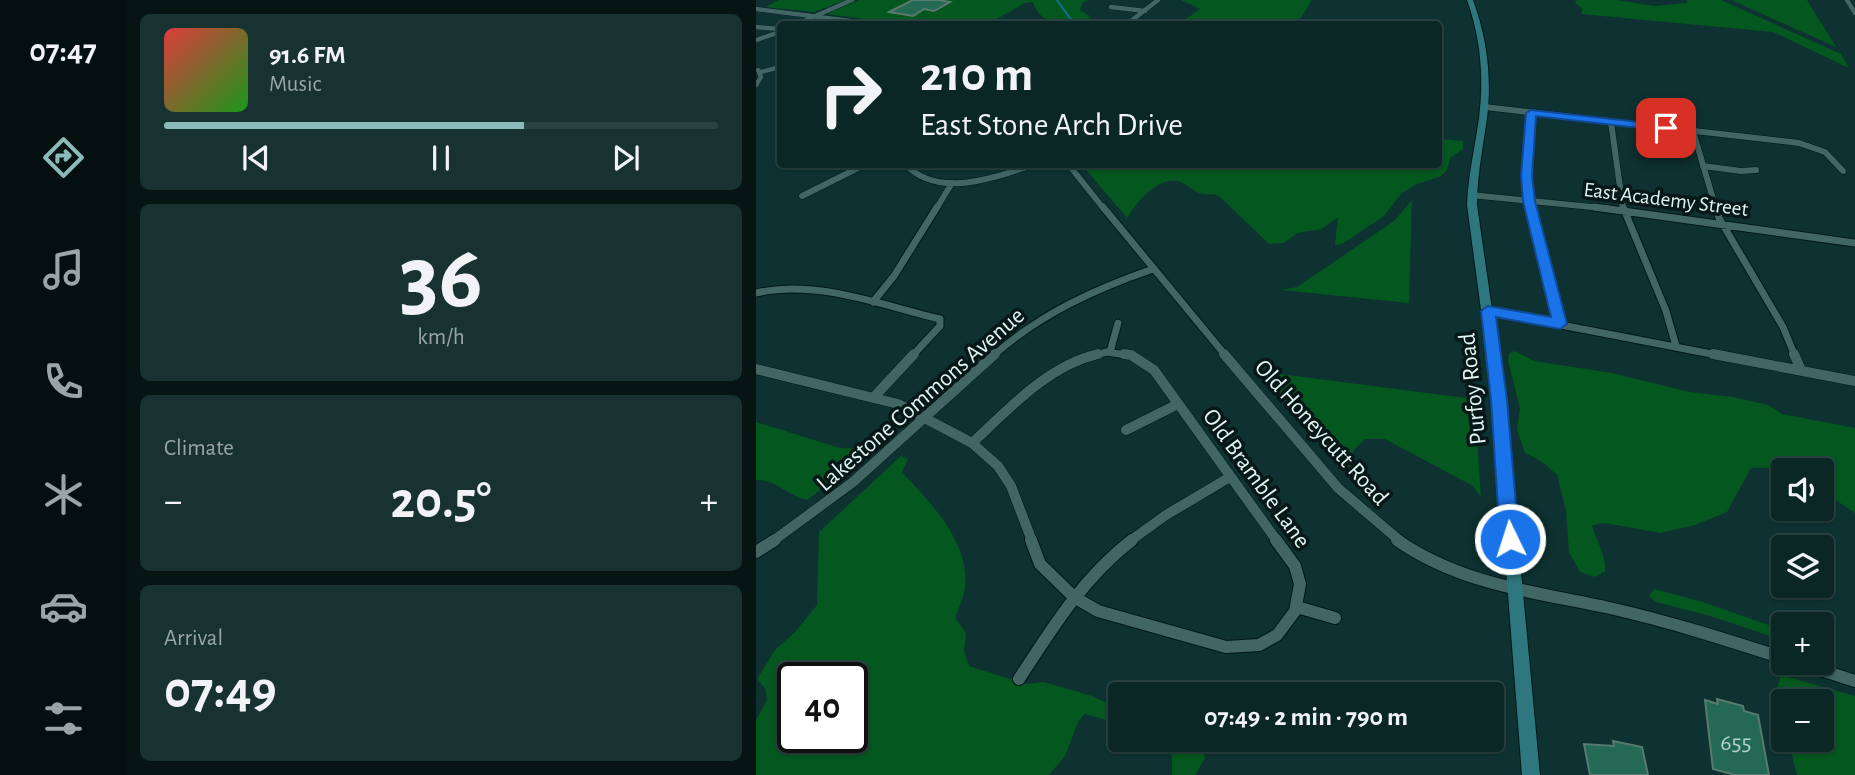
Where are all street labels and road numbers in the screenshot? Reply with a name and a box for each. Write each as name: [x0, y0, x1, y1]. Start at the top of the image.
street label: East Academy Street: [1583, 179, 1750, 220]
street label: Lakestone Commons Avenue: [812, 303, 1029, 496]
street label: Purfoy Road: [1455, 332, 1491, 446]
street label: Old Honeycutt Road: [1250, 355, 1393, 510]
street label: Old Bramble Lane: [1198, 405, 1314, 553]

